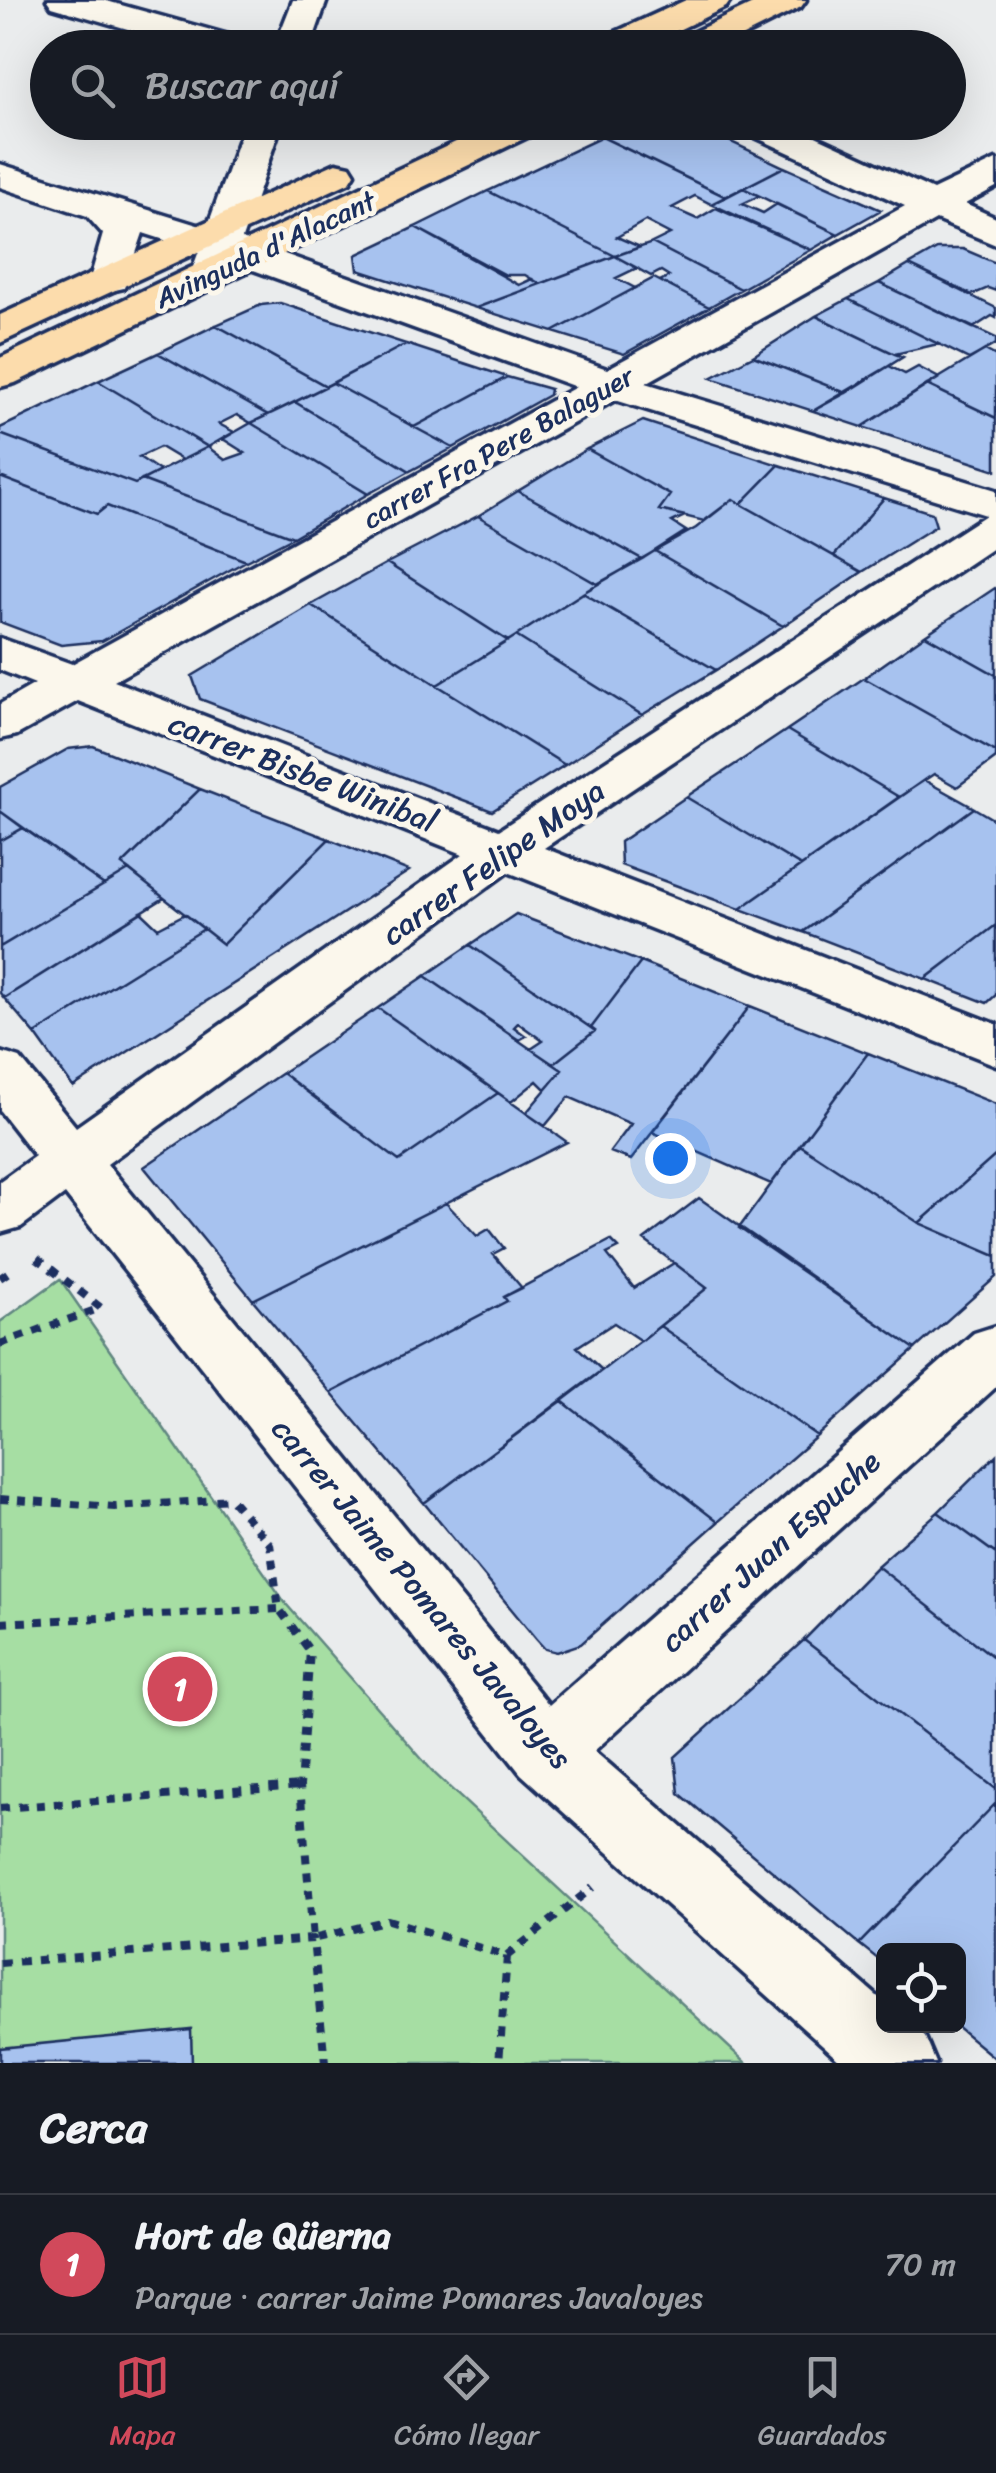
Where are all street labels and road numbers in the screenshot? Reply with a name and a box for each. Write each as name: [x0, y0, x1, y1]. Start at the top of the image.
street label: Avinguda d'Alacant: [145, 176, 386, 323]
street label: carrer Fra Pere Balaguer: [353, 351, 645, 543]
street label: carrer Bisbe Winibal: [160, 695, 446, 850]
street label: carrer Felipe Moya: [369, 764, 617, 961]
street label: carrer Jaime Pomares Javaloyes: [256, 1404, 587, 1782]
street label: carrer Juan Espuche: [646, 1435, 895, 1667]

